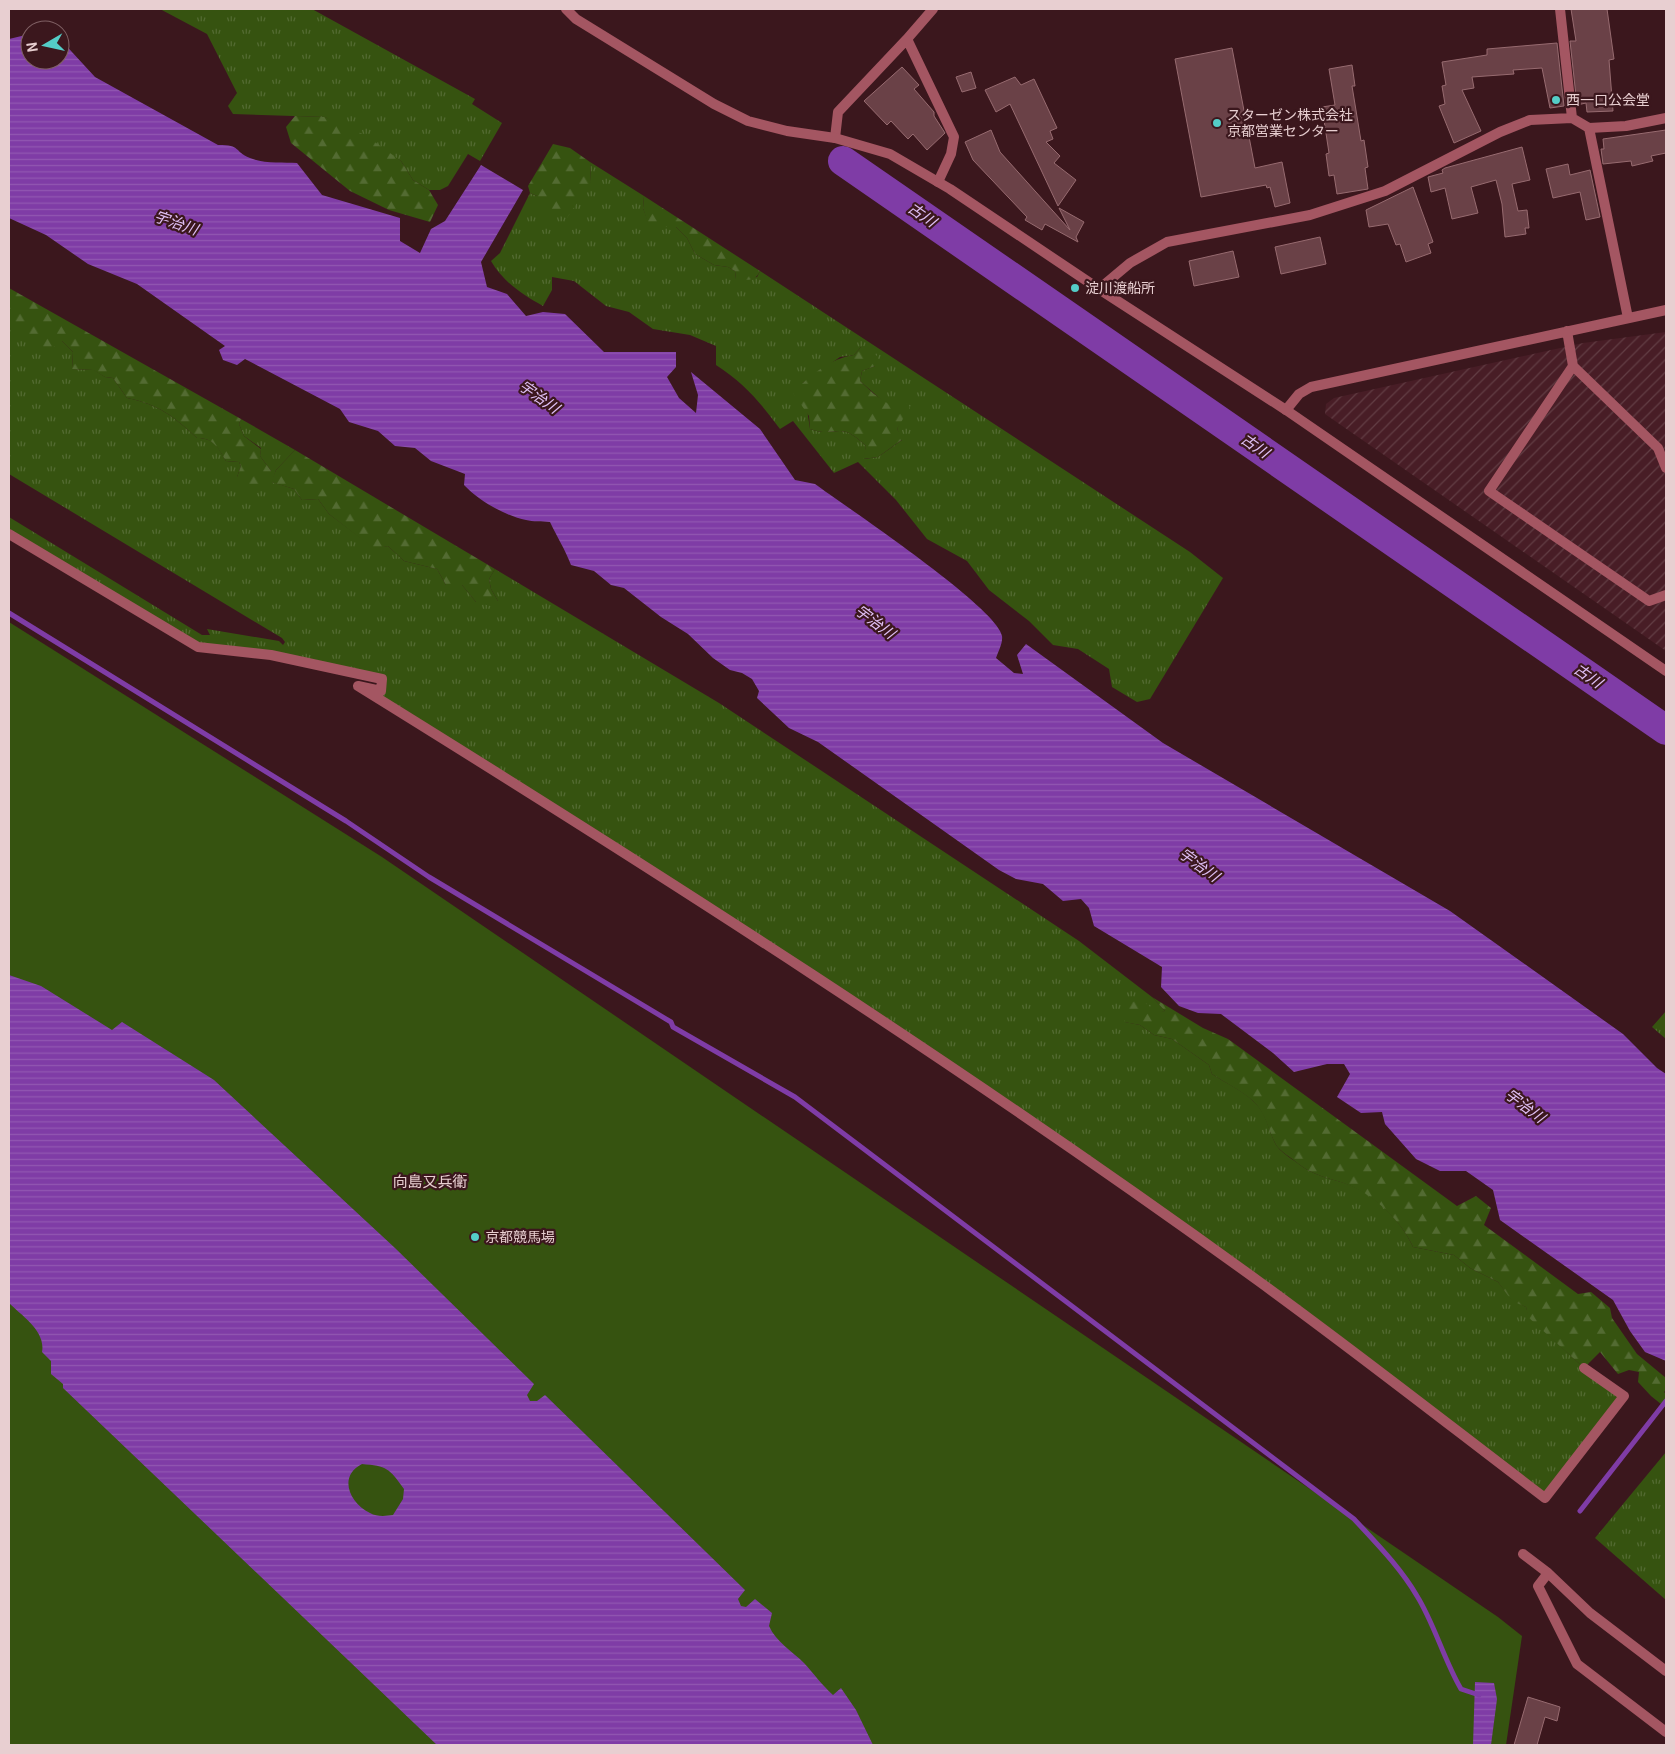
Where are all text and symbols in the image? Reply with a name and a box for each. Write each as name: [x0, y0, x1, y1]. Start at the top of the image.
north arrow: [20, 20, 70, 70]
text: N: [20, 40, 42, 54]
place label: 西一口公会堂: [1566, 89, 1650, 109]
marker: 西一口公会堂: [1550, 94, 1562, 106]
place label: スターゼン株式会社 京都営業センター: [1227, 104, 1353, 140]
marker: スターゼン株式会社 京都営業センター: [1211, 117, 1223, 129]
water label: 古川: [905, 197, 943, 232]
water label: 宇治川: [152, 204, 203, 239]
place label: 淀川渡船所: [1085, 277, 1155, 297]
marker: 淀川渡船所: [1069, 282, 1081, 294]
water label: 宇治川: [515, 374, 566, 418]
water label: 古川: [1238, 428, 1276, 463]
water label: 宇治川: [852, 599, 902, 644]
water label: 古川: [1571, 658, 1609, 693]
water label: 宇治川: [1176, 842, 1226, 887]
water label: 宇治川: [1502, 1083, 1552, 1128]
district label: 向島又兵衛: [392, 1170, 468, 1191]
place label: 京都競馬場: [485, 1226, 555, 1246]
marker: 京都競馬場: [469, 1231, 481, 1243]

